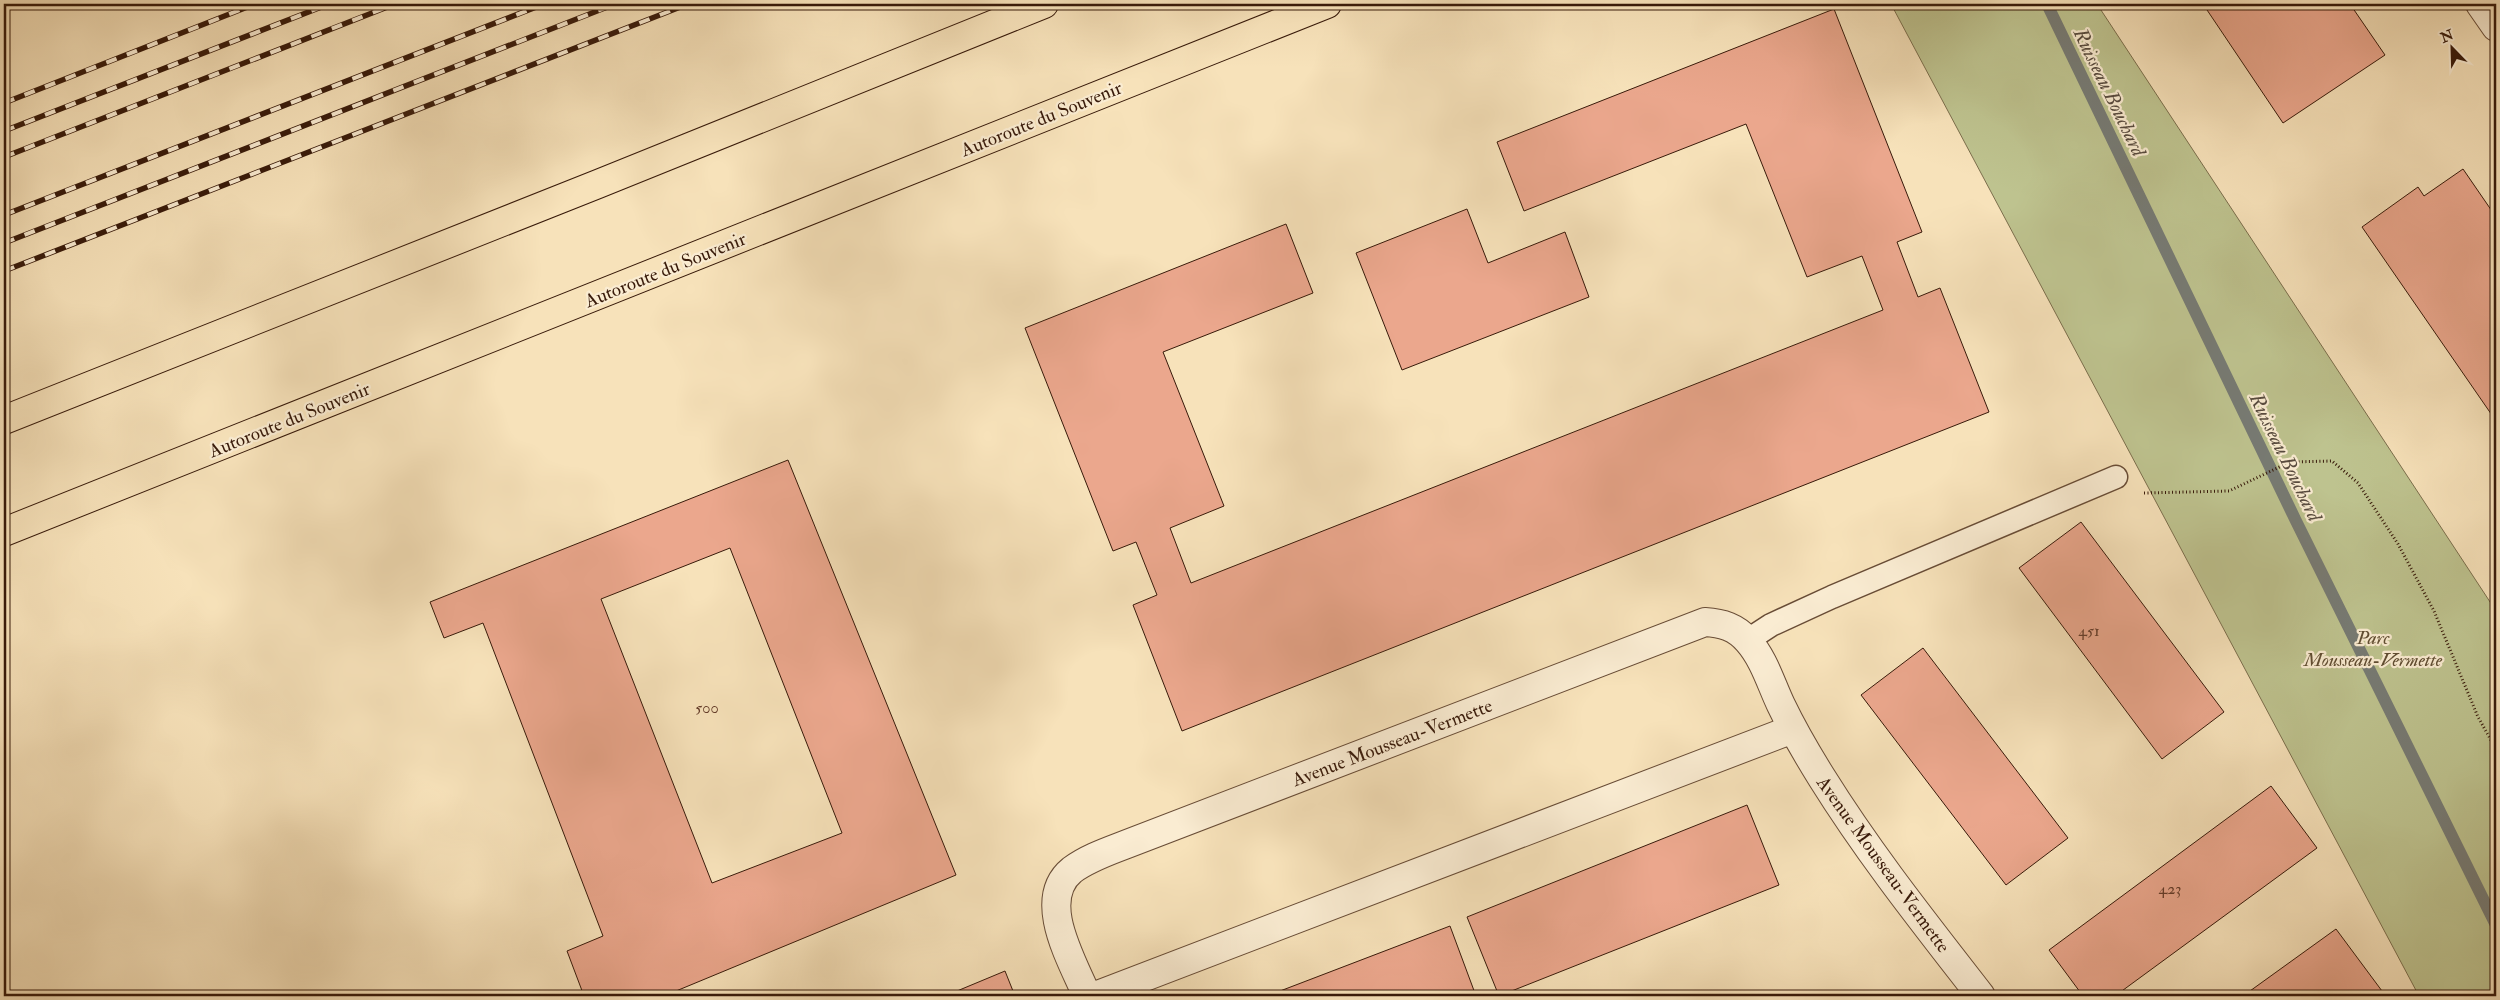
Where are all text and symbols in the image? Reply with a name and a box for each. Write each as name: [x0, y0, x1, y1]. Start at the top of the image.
north arrow: [2428, 22, 2478, 72]
water label: Ruisseau Bouchard: [2067, 23, 2152, 162]
text: N: [2437, 26, 2457, 47]
street label: Autoroute du Souvenir: [956, 76, 1125, 163]
street label: Autoroute du Souvenir: [580, 227, 749, 314]
street label: Autoroute du Souvenir: [204, 377, 373, 464]
water label: Ruisseau Bouchard: [2243, 388, 2328, 527]
house number: 451: [2078, 621, 2100, 641]
park label: Parc Mousseau-Vermette: [2303, 626, 2443, 672]
street label: Avenue Mousseau-Vermette: [1288, 694, 1496, 793]
house number: 500: [695, 698, 719, 718]
street label: Avenue Mousseau-Vermette: [1810, 771, 1955, 958]
house number: 423: [2159, 879, 2181, 899]

